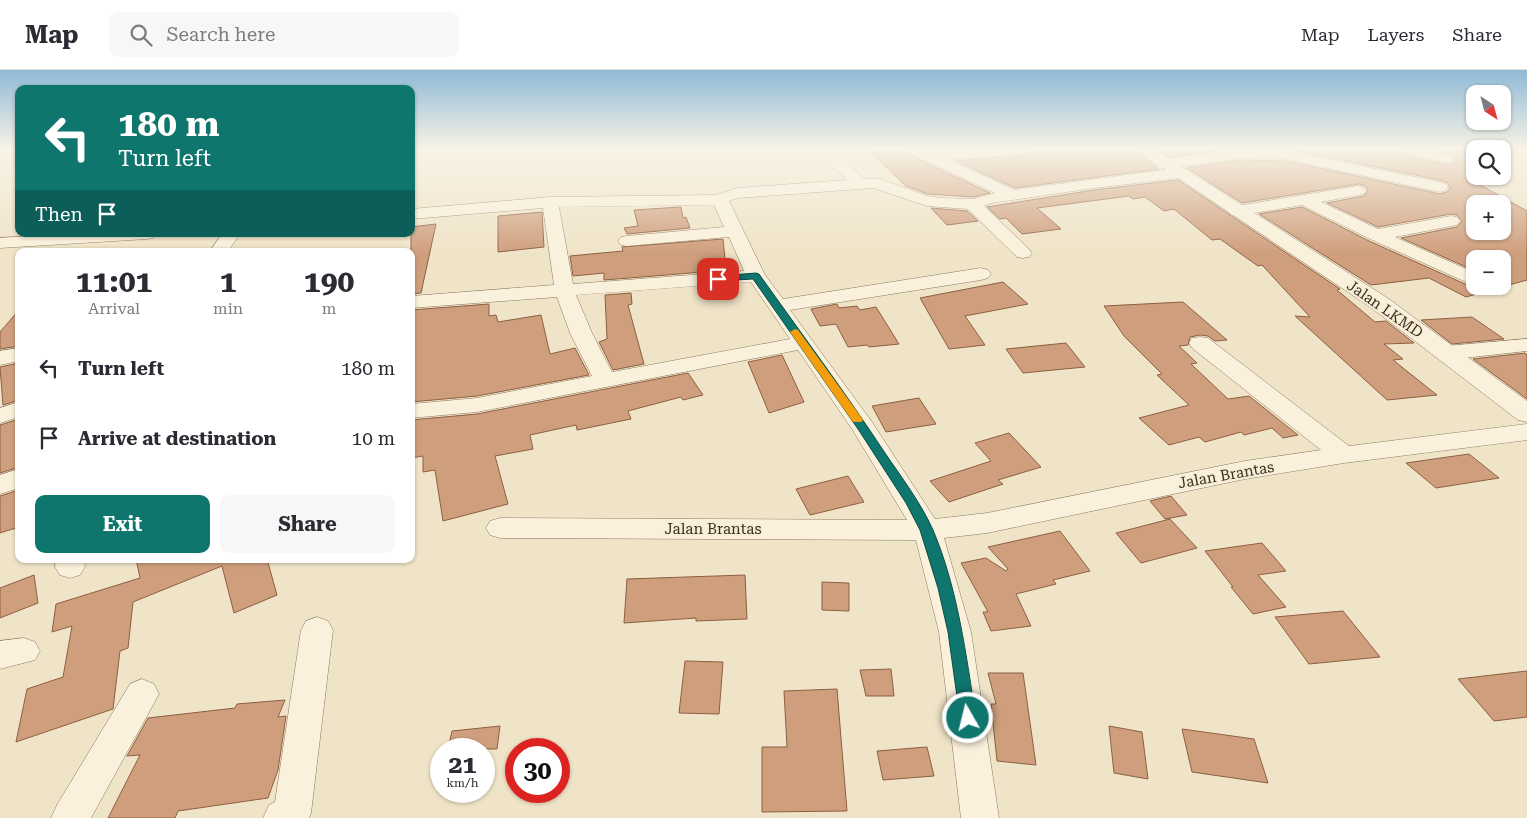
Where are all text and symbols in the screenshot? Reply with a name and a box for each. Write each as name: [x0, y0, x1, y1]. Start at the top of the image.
search box: [109, 12, 459, 57]
text: Map: [25, 21, 79, 49]
icon: search: [127, 21, 155, 49]
text: Search here: [167, 23, 275, 46]
text: Map: [1301, 24, 1340, 45]
text: Layers: [1368, 24, 1424, 45]
text: Share: [1452, 24, 1502, 45]
north arrow: [1466, 85, 1511, 130]
map controls: [1466, 85, 1511, 295]
text: 180 m: [118, 104, 219, 145]
icon: left: [35, 105, 100, 170]
button: search: [1466, 140, 1511, 185]
text: Turn left: [118, 146, 211, 171]
button: +: [1466, 195, 1511, 240]
icon: arrive: [93, 200, 121, 228]
text: Then: [35, 203, 83, 226]
button: −: [1466, 250, 1511, 295]
pin: [697, 258, 739, 300]
text: 11:01: [76, 264, 152, 299]
text: 1: [220, 264, 236, 299]
text: 190: [304, 264, 354, 299]
icon: arrive: [704, 265, 732, 293]
street label: Jalan LKMD: [1344, 276, 1426, 342]
text: Arrival: [88, 299, 140, 318]
text: min: [213, 299, 243, 318]
text: m: [322, 299, 336, 318]
icon: left: [35, 354, 63, 382]
text: Turn left: [78, 357, 164, 380]
text: 180 m: [341, 357, 395, 380]
icon: arrive: [35, 424, 63, 452]
text: Arrive at destination: [78, 427, 276, 450]
text: 10 m: [352, 427, 395, 450]
street label: Jalan Brantas: [1177, 458, 1275, 492]
button: Exit: [35, 495, 210, 553]
button: Share: [220, 495, 395, 553]
street label: Jalan Brantas: [664, 520, 762, 538]
position arrow: [941, 691, 993, 743]
speed limit sign: 30: [505, 738, 570, 803]
text: 21: [448, 750, 477, 779]
text: km/h: [446, 776, 479, 790]

